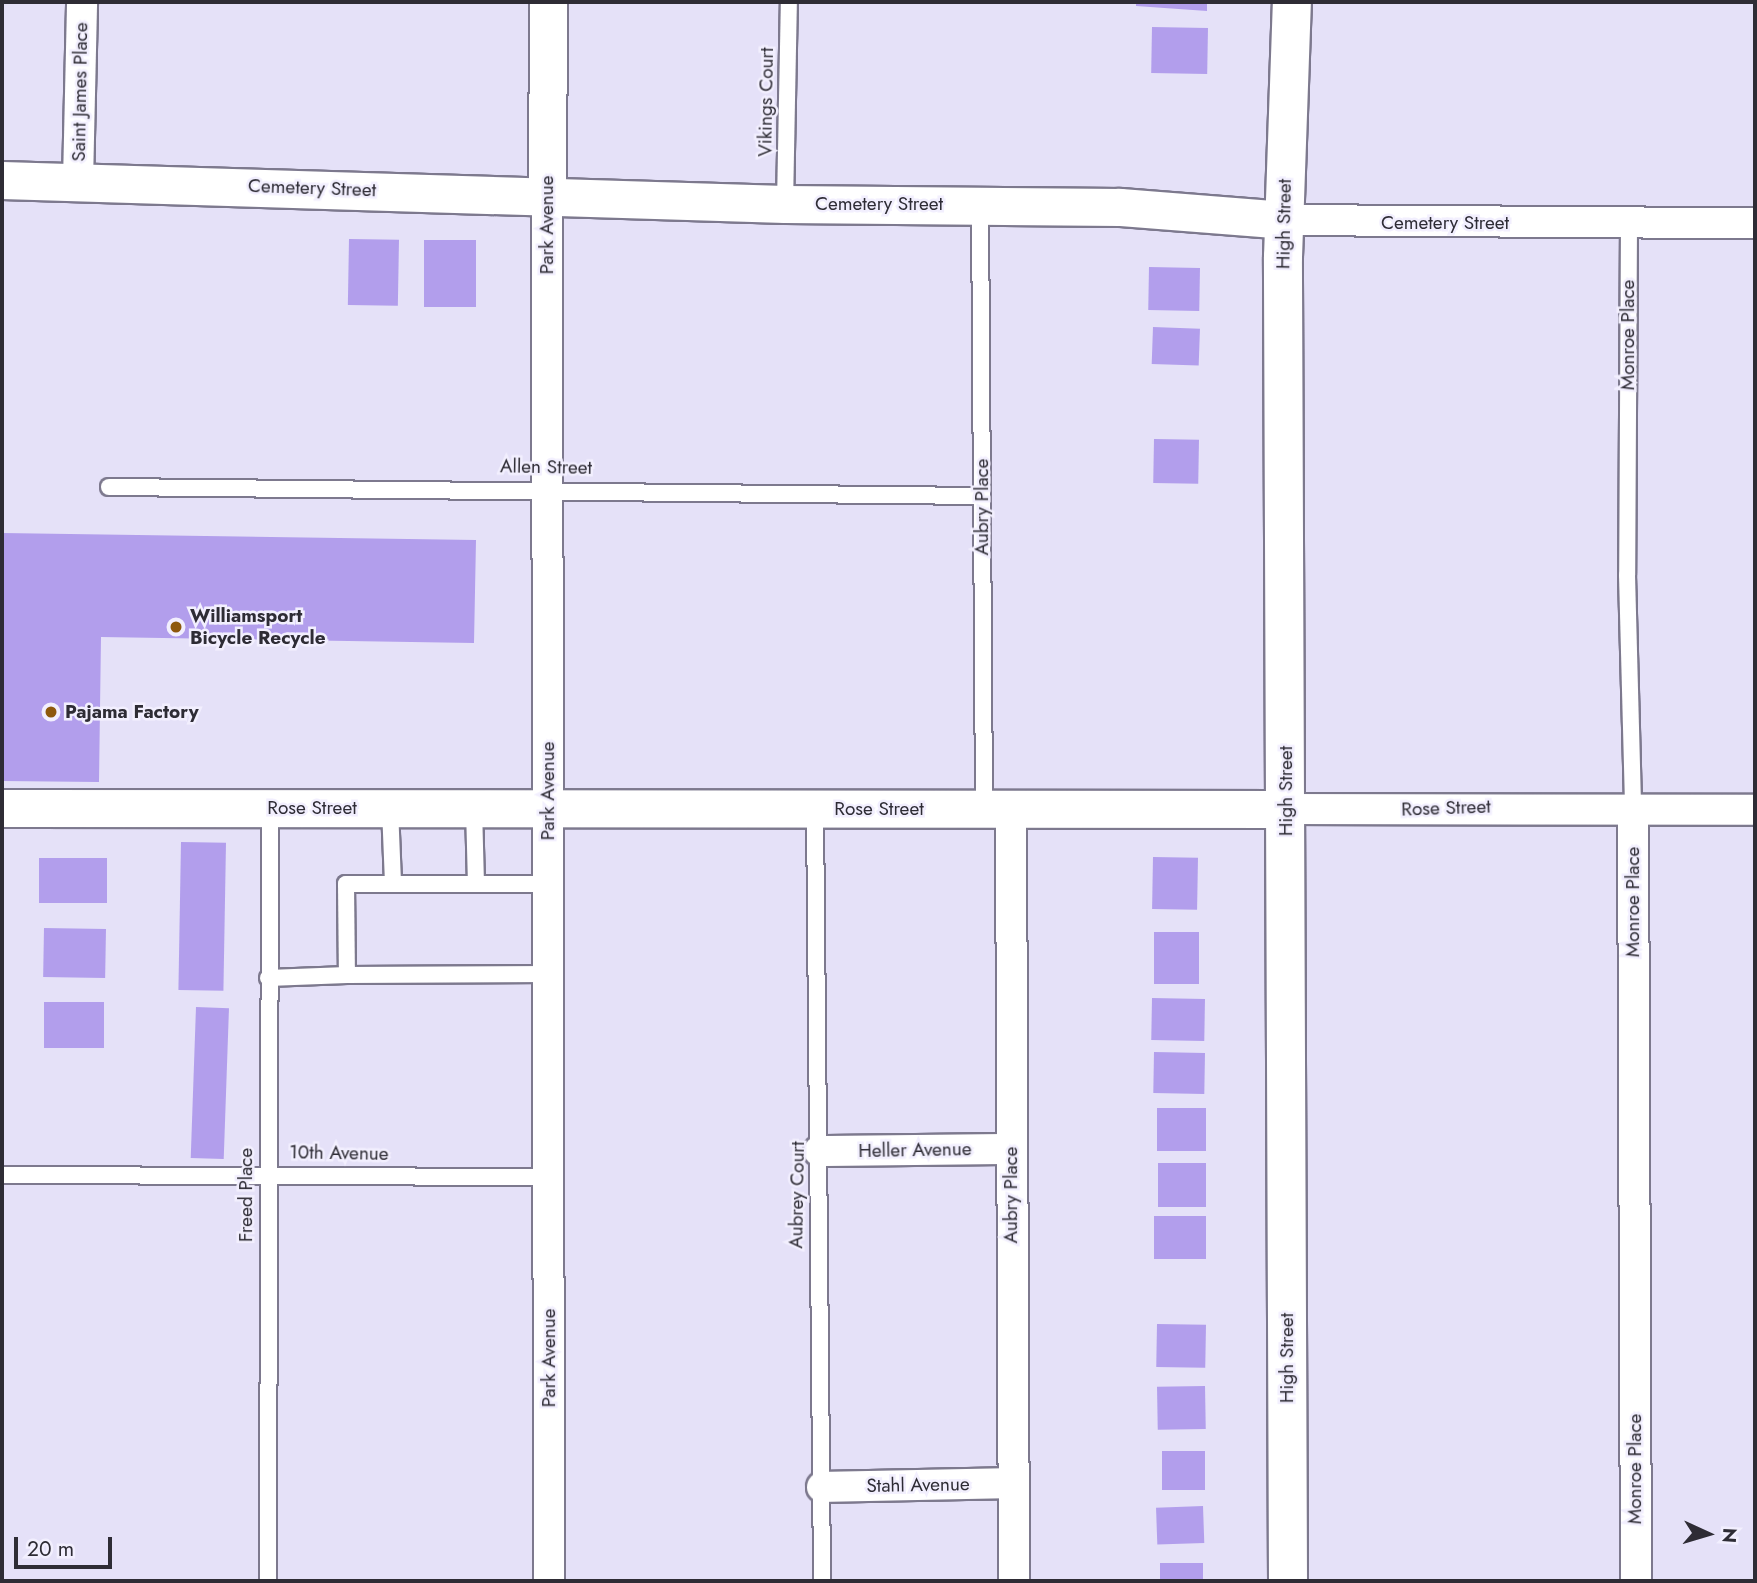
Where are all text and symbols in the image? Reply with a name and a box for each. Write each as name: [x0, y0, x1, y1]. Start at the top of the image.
street label: Saint James Place: [67, 22, 93, 162]
street label: Vikings Court: [754, 47, 778, 157]
street label: Cemetery Street: [248, 174, 376, 202]
street label: Park Avenue: [536, 176, 558, 274]
street label: High Street: [1272, 179, 1296, 269]
street label: Cemetery Street: [815, 193, 943, 215]
street label: Cemetery Street: [1381, 212, 1509, 234]
street label: Monroe Place: [1617, 280, 1639, 390]
street label: Allen Street: [500, 455, 592, 479]
street label: Aubry Place: [971, 459, 993, 555]
place label: Williamsport Bicycle Recycle: [190, 605, 326, 649]
marker: Williamsport Bicycle Recycle: [168, 619, 184, 635]
place label: Pajama Factory: [65, 701, 199, 723]
marker: Pajama Factory: [43, 704, 59, 720]
street label: Park Avenue: [537, 742, 559, 840]
street label: High Street: [1275, 746, 1297, 836]
street label: Rose Street: [1401, 795, 1491, 821]
street label: Rose Street: [267, 797, 357, 819]
street label: Rose Street: [834, 798, 924, 820]
street label: Monroe Place: [1622, 847, 1644, 957]
street label: Heller Avenue: [858, 1138, 972, 1162]
street label: 10th Avenue: [289, 1141, 389, 1165]
street label: Aubrey Court: [785, 1141, 809, 1249]
street label: Aubry Place: [1000, 1147, 1022, 1243]
street label: Freed Place: [235, 1148, 257, 1242]
street label: Park Avenue: [538, 1309, 560, 1407]
street label: High Street: [1276, 1313, 1298, 1403]
street label: Monroe Place: [1624, 1414, 1646, 1524]
street label: Stahl Avenue: [866, 1473, 970, 1497]
north arrow: [1673, 1499, 1743, 1569]
scale bar: [18, 1524, 116, 1568]
text: N: [1715, 1527, 1743, 1544]
text: 20 m: [27, 1534, 74, 1564]

